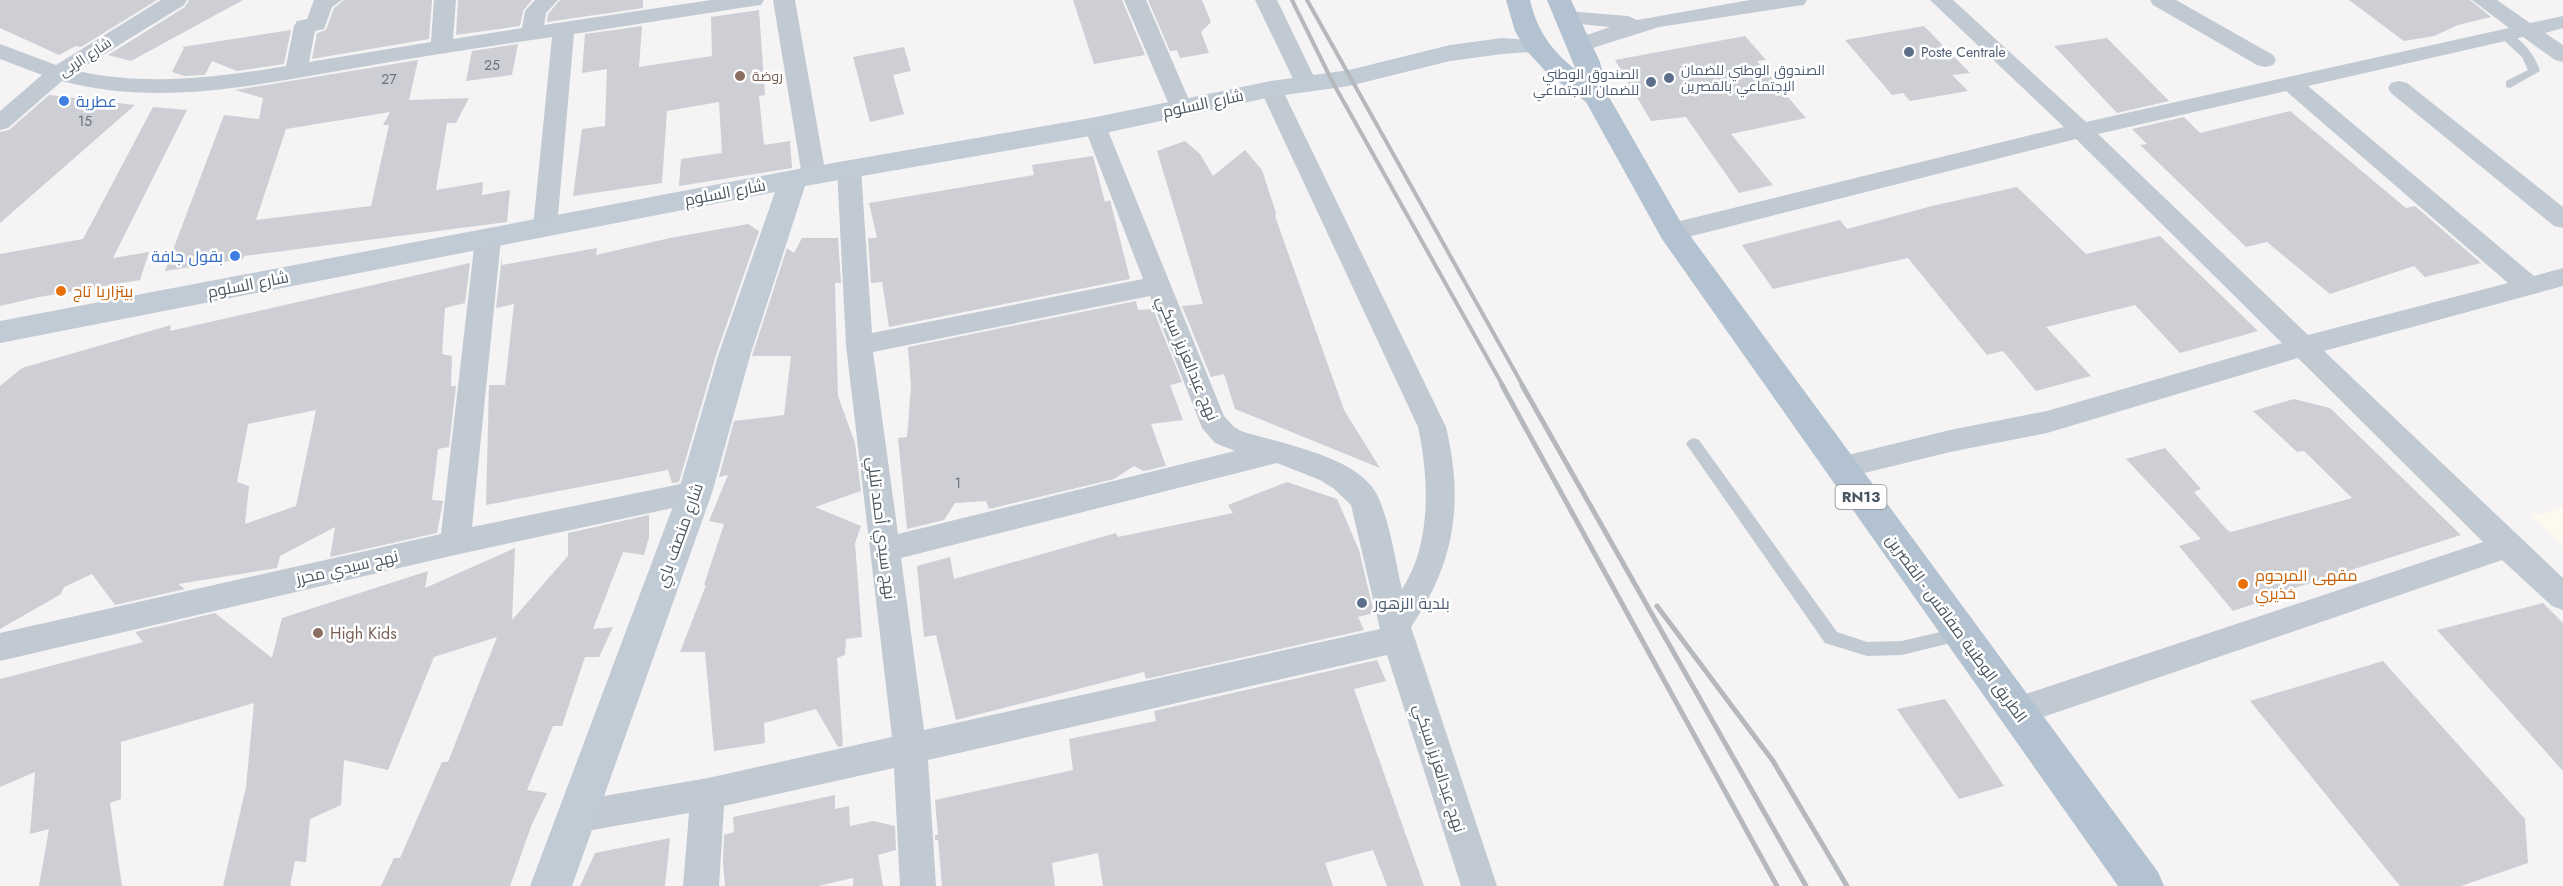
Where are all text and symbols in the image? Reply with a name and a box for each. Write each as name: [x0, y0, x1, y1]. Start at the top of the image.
street label: شارع الربى: [55, 32, 115, 82]
place label: Poste Centrale: [1921, 42, 2006, 62]
marker: Poste Centrale: [1902, 45, 1916, 59]
house number: 25: [484, 55, 500, 75]
place label: الصندوق الوطني للضمان الإجتماعي بالقصرين: [1681, 60, 1825, 98]
place label: الصندوق الوطني للضمان الاجتماعي: [1533, 64, 1639, 102]
place label: روضة: [752, 66, 783, 86]
house number: 27: [381, 69, 397, 89]
marker: روضة: [733, 69, 747, 83]
marker: الصندوق الوطني للضمان الإجتماعي بالقصرين: [1662, 71, 1676, 85]
marker: الصندوق الوطني للضمان الاجتماعي: [1644, 75, 1658, 89]
street label: شارع السلوم: [1160, 84, 1246, 123]
place label: عطرية: [76, 90, 117, 113]
marker: عطرية: [57, 94, 71, 108]
house number: 15: [78, 111, 92, 131]
street label: شارع السلوم: [682, 173, 768, 212]
place label: بقول جافة: [151, 245, 223, 268]
marker: بقول جافة: [228, 249, 242, 263]
street label: شارع السلوم: [205, 265, 291, 304]
place label: بيتزاريا تاج: [73, 280, 133, 303]
marker: بيتزاريا تاج: [54, 284, 68, 298]
street label: نهج عبدالعزيز سبكي: [1149, 292, 1224, 425]
street label: نهج سيدي أحمد تليلي: [859, 455, 902, 601]
house number: 1: [955, 473, 961, 493]
street label: شارع منصف باي: [650, 480, 711, 591]
road number: RN13: [1836, 485, 1886, 509]
street label: الطريق الوطنية صفاقس - القصرين: [1880, 529, 2033, 727]
street label: نهج سيدي محرز: [293, 545, 401, 593]
place label: مقهى المرحوم خذيري: [2255, 564, 2357, 607]
marker: مقهى المرحوم خذيري: [2236, 577, 2250, 591]
place label: بلدية الزهور: [1373, 592, 1450, 615]
marker: بلدية الزهور: [1355, 596, 1369, 610]
place label: High Kids: [330, 622, 397, 645]
marker: High Kids: [311, 626, 325, 640]
street label: نهج عبدالعزيز سبكي: [1406, 701, 1471, 836]

